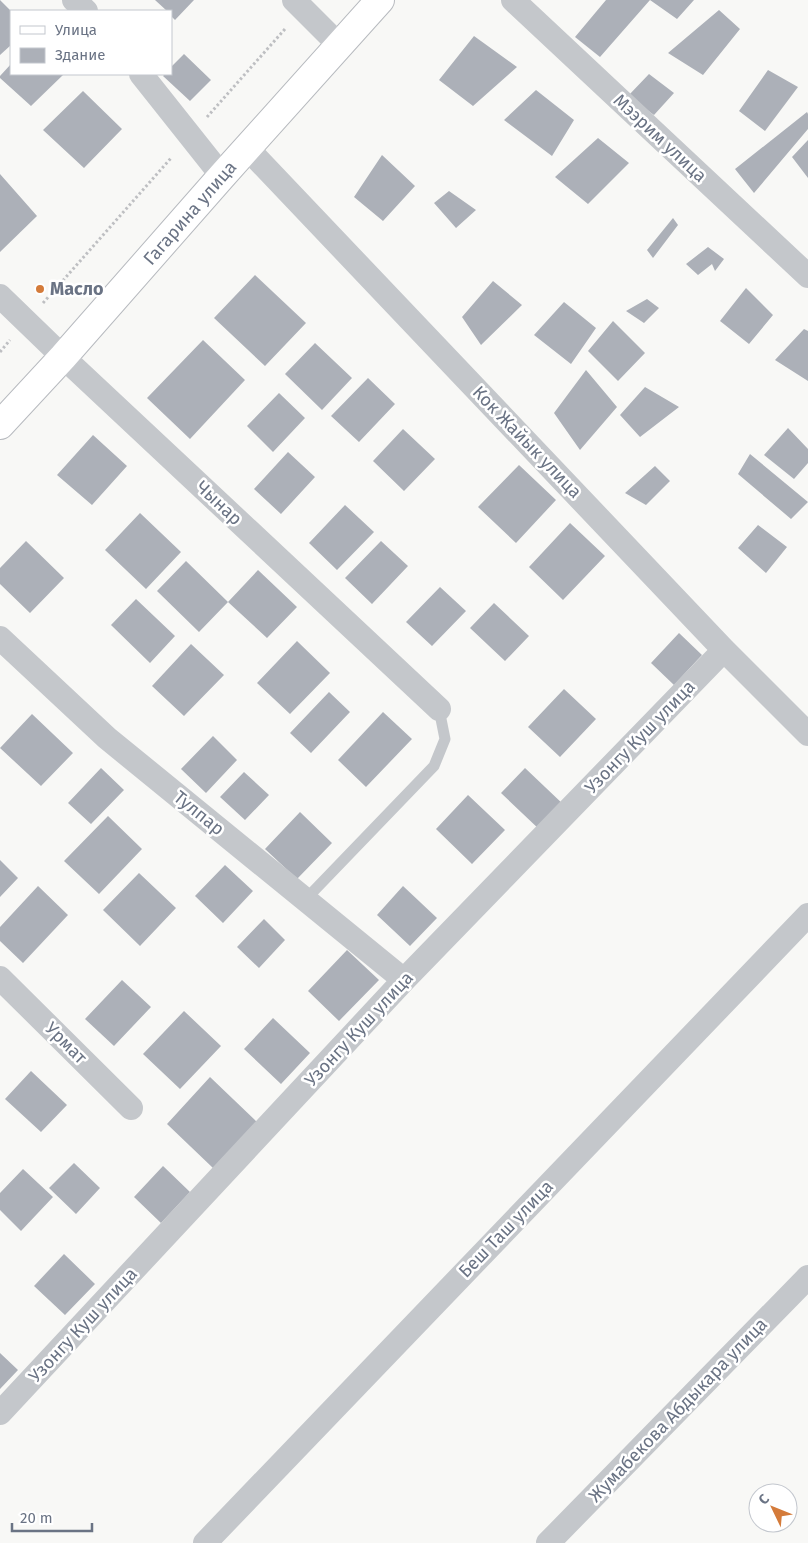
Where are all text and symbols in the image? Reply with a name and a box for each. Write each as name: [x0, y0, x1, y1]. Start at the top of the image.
legend: [10, 10, 172, 75]
text: Улица: [55, 21, 97, 39]
text: Здание: [55, 46, 105, 64]
street label: Мээрим улица: [609, 89, 711, 187]
street label: Гагарина улица: [139, 156, 241, 270]
place label: Масло: [50, 278, 103, 300]
marker: Масло: [34, 283, 46, 295]
street label: Кок Жайык улица: [468, 381, 586, 503]
street label: Чынар: [191, 476, 247, 530]
street label: Узонгу Куш улица: [580, 676, 700, 798]
street label: Тулпар: [169, 786, 229, 840]
street label: Узонгу Куш улица: [300, 967, 418, 1091]
street label: Урмат: [41, 1018, 92, 1069]
street label: Беш Таш улица: [454, 1176, 558, 1282]
street label: Узонгу Куш улица: [24, 1263, 142, 1387]
street label: Жумабекова Абдыкара улица: [584, 1313, 772, 1507]
north arrow: [748, 1483, 798, 1533]
text: С: [755, 1491, 773, 1508]
scale bar: [12, 1500, 92, 1532]
text: 20 m: [20, 1509, 53, 1527]

